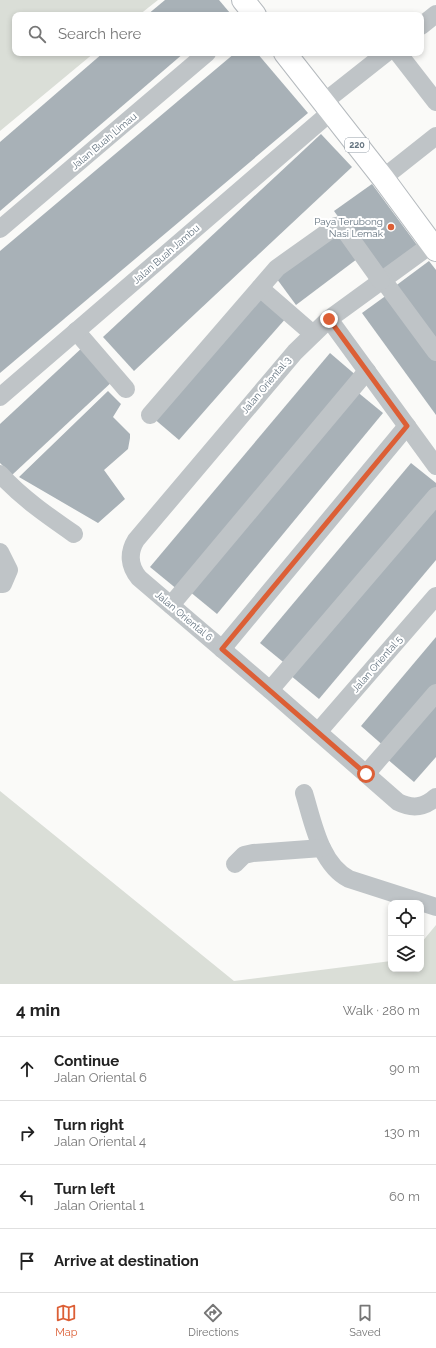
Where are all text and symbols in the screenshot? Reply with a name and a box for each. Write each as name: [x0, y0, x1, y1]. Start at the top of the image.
search box: [12, 12, 424, 56]
icon: search: [26, 23, 48, 45]
text: Search here: [58, 25, 141, 43]
street label: Jalan Buah Limau: [69, 110, 139, 171]
road number: 220: [345, 138, 369, 152]
place label: Paya Terubong Nasi Lemak: [314, 216, 384, 239]
street label: Jalan Buah Jambu: [131, 222, 201, 286]
marker: Paya Terubong Nasi Lemak: [386, 222, 396, 232]
route end: [320, 310, 338, 328]
street label: Jalan Oriental 3: [239, 354, 293, 416]
street label: Jalan Oriental 6: [153, 589, 215, 643]
street label: Jalan Oriental 5: [350, 633, 405, 694]
route start: [357, 765, 375, 783]
map controls: [388, 900, 424, 972]
button: locate: [388, 900, 424, 936]
button: layers: [388, 936, 424, 972]
text: 4 min: [16, 1000, 60, 1020]
text: Walk · 280 m: [343, 1003, 420, 1018]
text: Continue: [54, 1052, 119, 1070]
icon: ahead: [16, 1058, 38, 1080]
text: 90 m: [389, 1061, 420, 1076]
text: Jalan Oriental 6: [54, 1070, 147, 1085]
text: Turn right: [54, 1116, 124, 1134]
icon: right: [16, 1122, 38, 1144]
text: 130 m: [384, 1125, 420, 1140]
text: Jalan Oriental 4: [54, 1134, 146, 1149]
text: Turn left: [54, 1180, 115, 1198]
icon: left: [16, 1186, 38, 1208]
text: 60 m: [389, 1189, 420, 1204]
text: Jalan Oriental 1: [54, 1198, 144, 1213]
icon: arrive: [16, 1250, 38, 1272]
text: Arrive at destination: [54, 1252, 199, 1270]
tab: Map: [55, 1302, 78, 1339]
tab: Directions: [188, 1302, 239, 1339]
tab: Saved: [349, 1302, 381, 1339]

